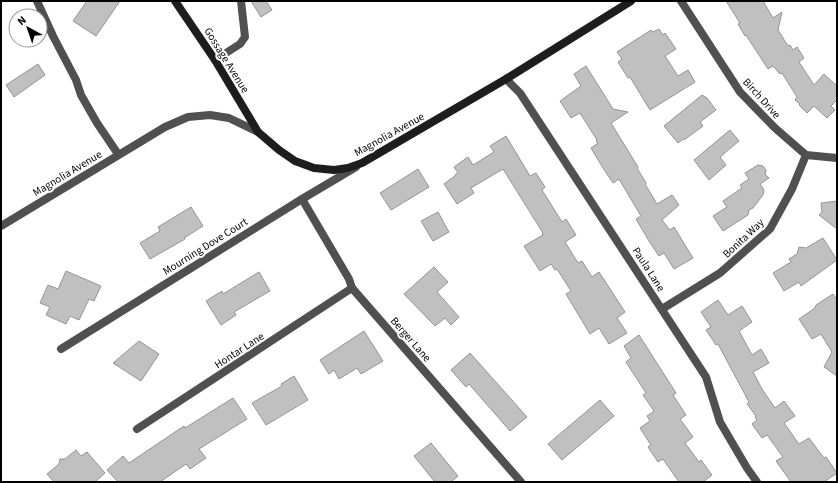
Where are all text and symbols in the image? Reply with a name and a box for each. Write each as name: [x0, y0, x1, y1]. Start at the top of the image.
north arrow: [8, 8, 48, 48]
text: N: [14, 13, 30, 29]
street label: Gossage Avenue: [200, 25, 253, 96]
street label: Birch Drive: [739, 75, 784, 122]
street label: Magnolia Avenue: [351, 109, 428, 160]
street label: Magnolia Avenue: [30, 147, 105, 200]
street label: Mourning Dove Court: [160, 214, 251, 279]
street label: Bonita Way: [719, 215, 767, 261]
street label: Paula Lane: [629, 244, 669, 295]
street label: Berger Lane: [387, 314, 435, 365]
street label: Hontar Lane: [211, 328, 268, 372]

